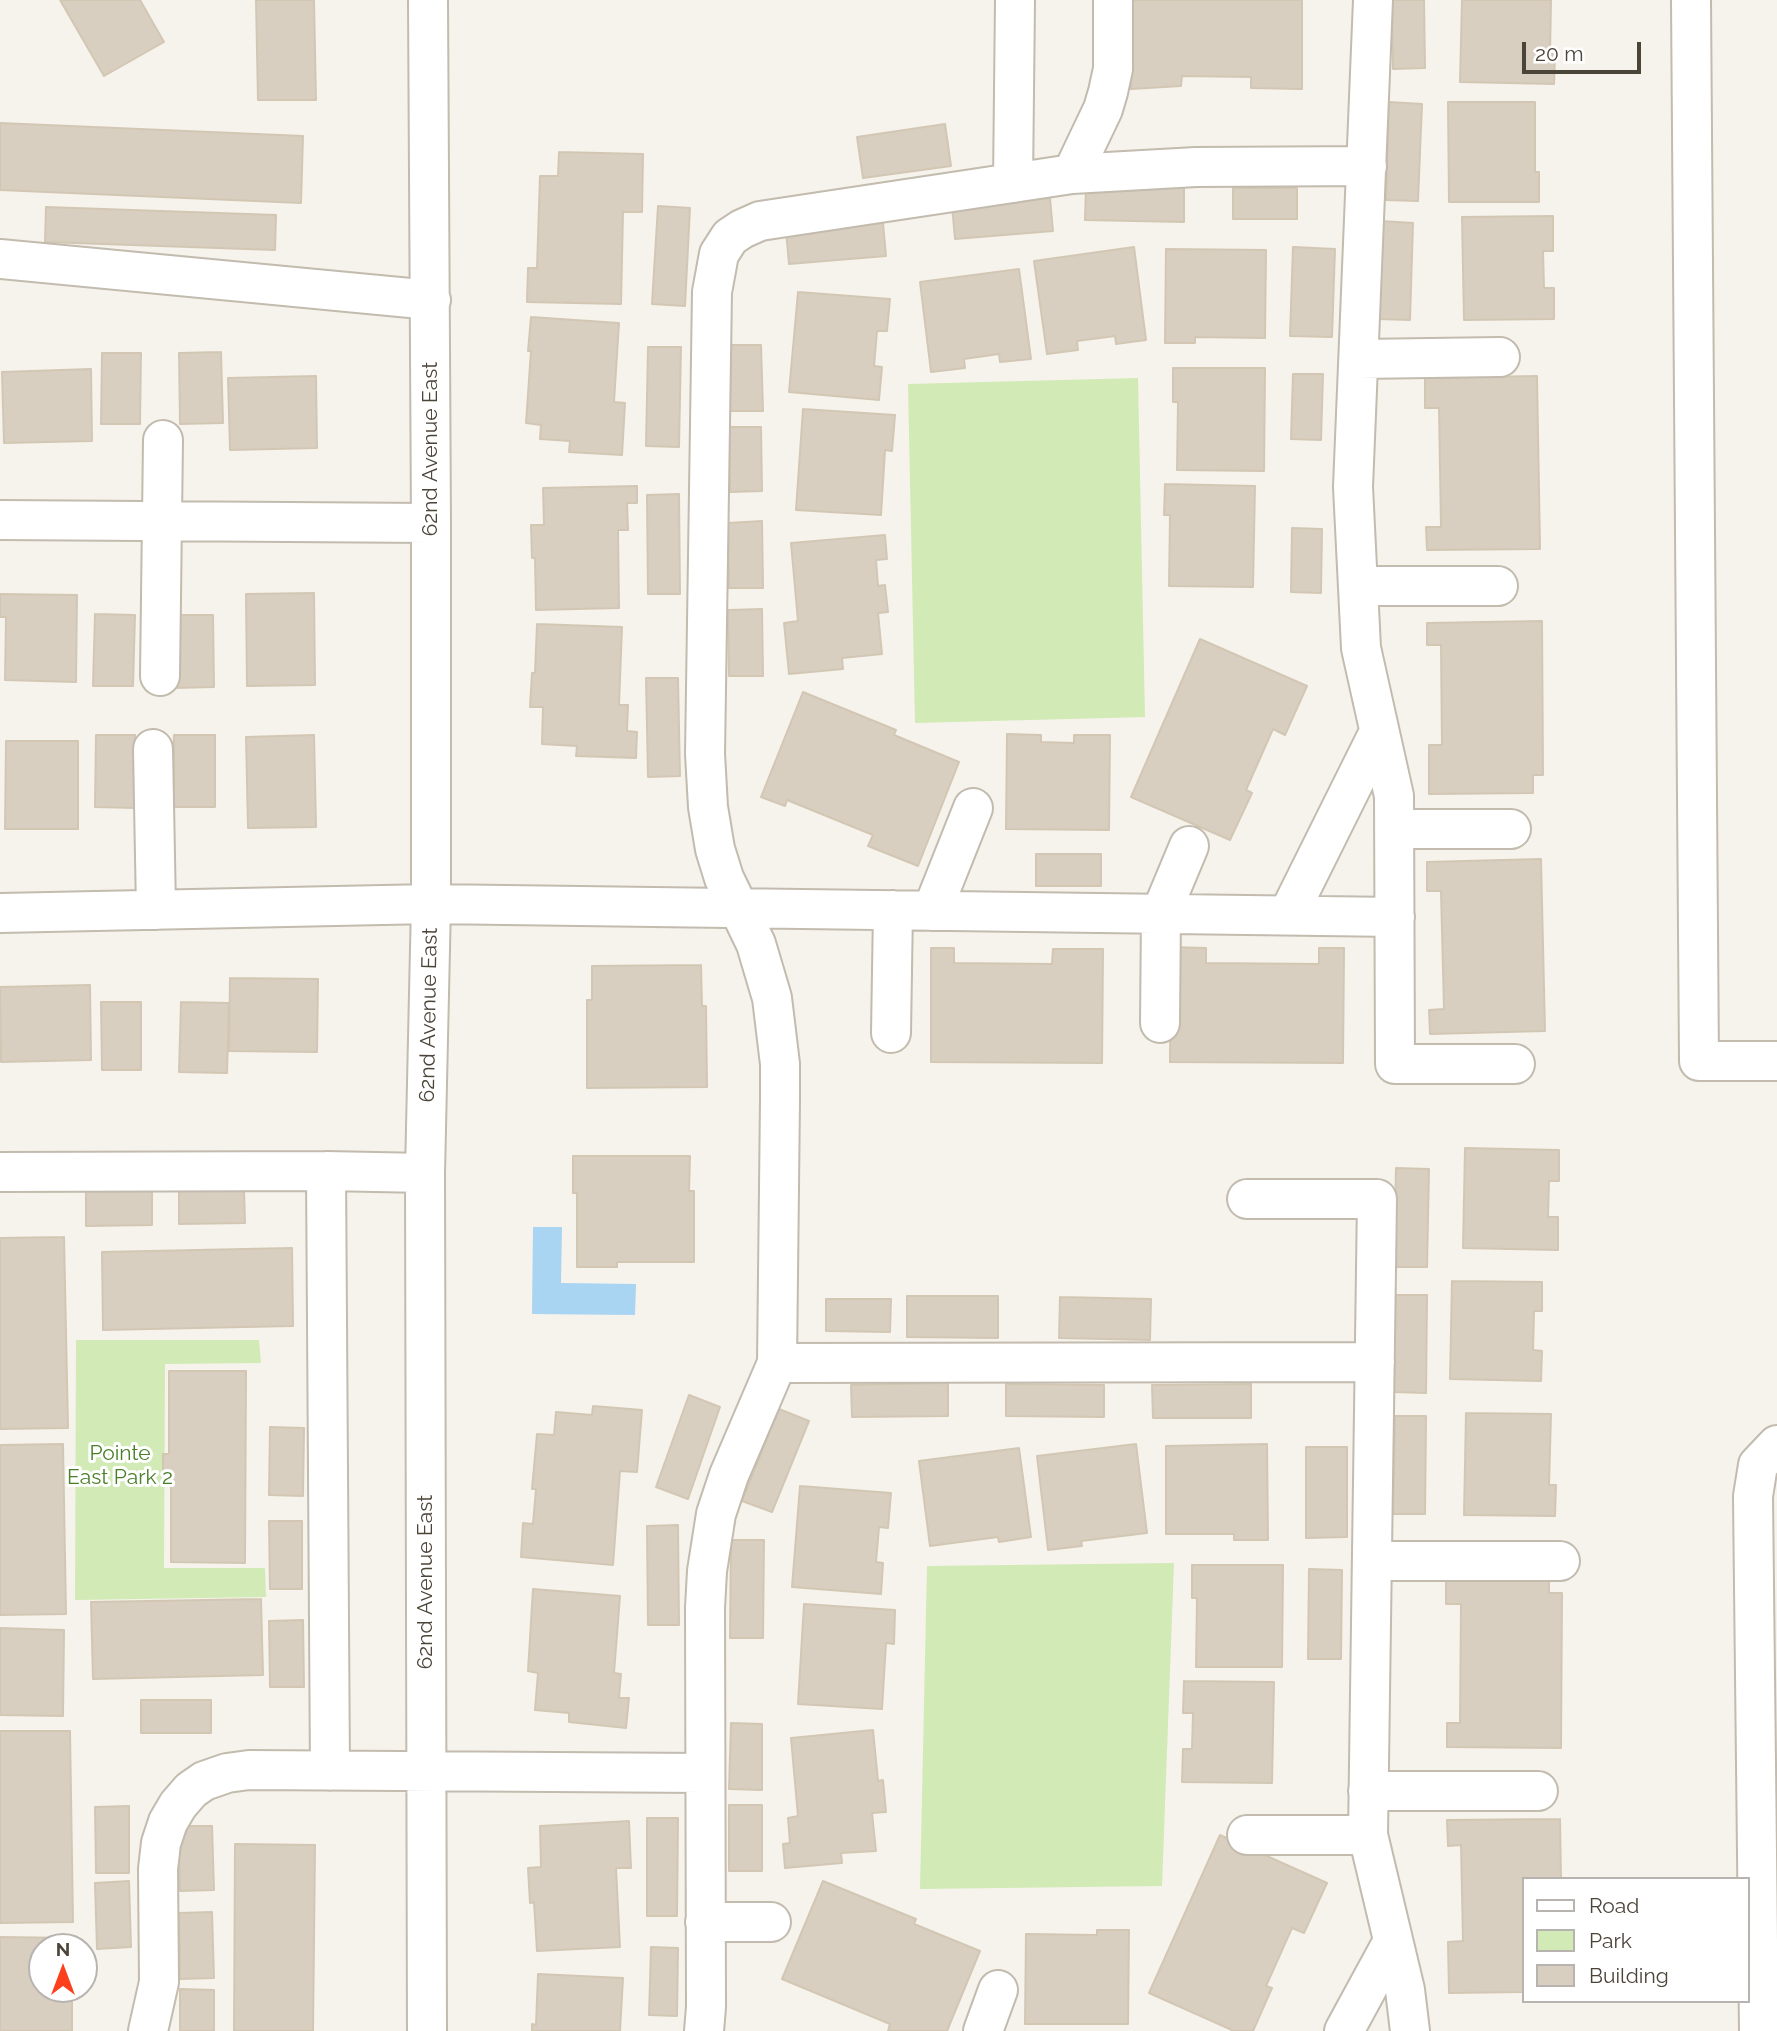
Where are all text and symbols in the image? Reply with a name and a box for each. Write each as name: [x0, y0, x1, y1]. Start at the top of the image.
scale bar: [1525, 28, 1644, 72]
text: 20 m: [1535, 41, 1583, 66]
street label: 62nd Avenue East: [418, 362, 444, 536]
street label: 62nd Avenue East: [415, 927, 443, 1103]
park label: Pointe East Park 2: [67, 1441, 173, 1491]
street label: 62nd Avenue East: [413, 1495, 439, 1669]
legend: [1522, 1877, 1749, 2003]
text: Road: [1589, 1893, 1639, 1918]
text: Park: [1589, 1928, 1632, 1953]
north arrow: [28, 1933, 98, 2003]
text: N: [56, 1938, 70, 1960]
text: Building: [1589, 1963, 1669, 1988]

